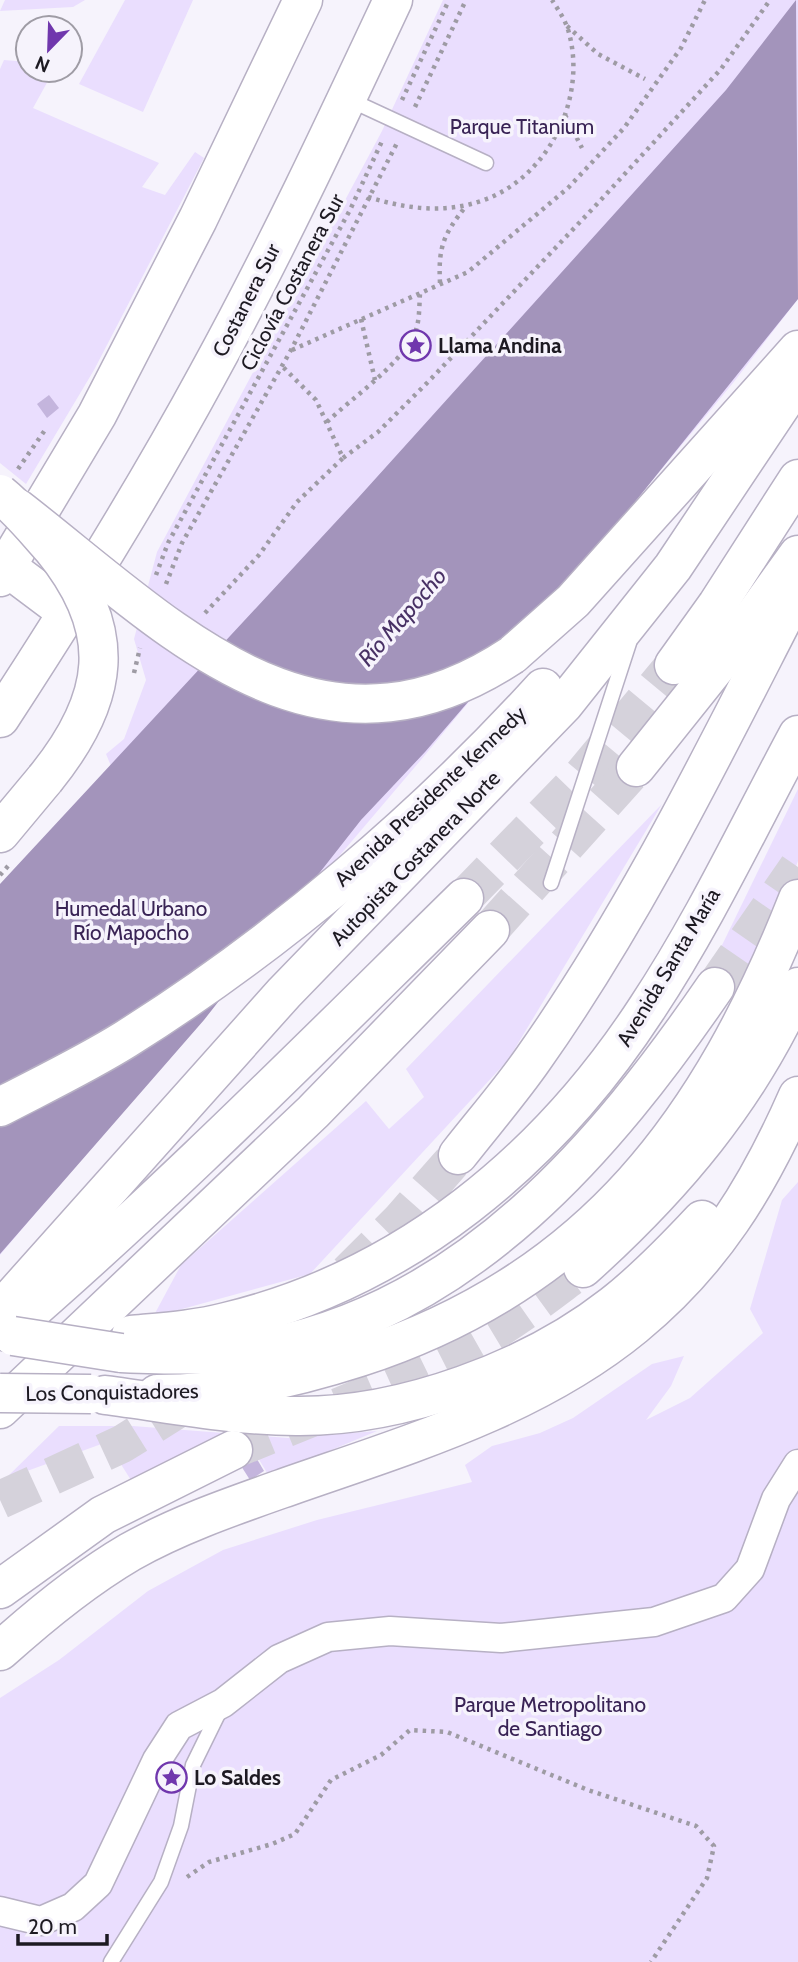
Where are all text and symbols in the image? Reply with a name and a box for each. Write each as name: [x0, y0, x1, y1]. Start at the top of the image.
north arrow: [14, 14, 84, 84]
text: N: [32, 51, 53, 77]
park label: Parque Titanium: [450, 114, 594, 139]
street label: Ciclovía Costanera Sur: [235, 189, 349, 375]
street label: Costanera Sur: [207, 239, 285, 361]
place icon: Llama Andina: [398, 328, 432, 362]
place label: Llama Andina: [438, 333, 562, 358]
water label: Río Mapocho: [352, 562, 452, 672]
street label: Avenida Presidente Kennedy: [329, 700, 531, 891]
street label: Autopista Costanera Norte: [325, 765, 505, 951]
street label: Avenida Santa María: [611, 884, 725, 1050]
park label: Humedal Urbano Río Mapocho: [55, 896, 207, 945]
street label: Los Conquistadores: [25, 1378, 199, 1406]
park label: Parque Metropolitano de Santiago: [454, 1692, 646, 1741]
place icon: Lo Saldes: [154, 1760, 188, 1794]
place label: Lo Saldes: [194, 1765, 281, 1790]
scale bar: [18, 1902, 107, 1946]
text: 20 m: [28, 1914, 77, 1939]

